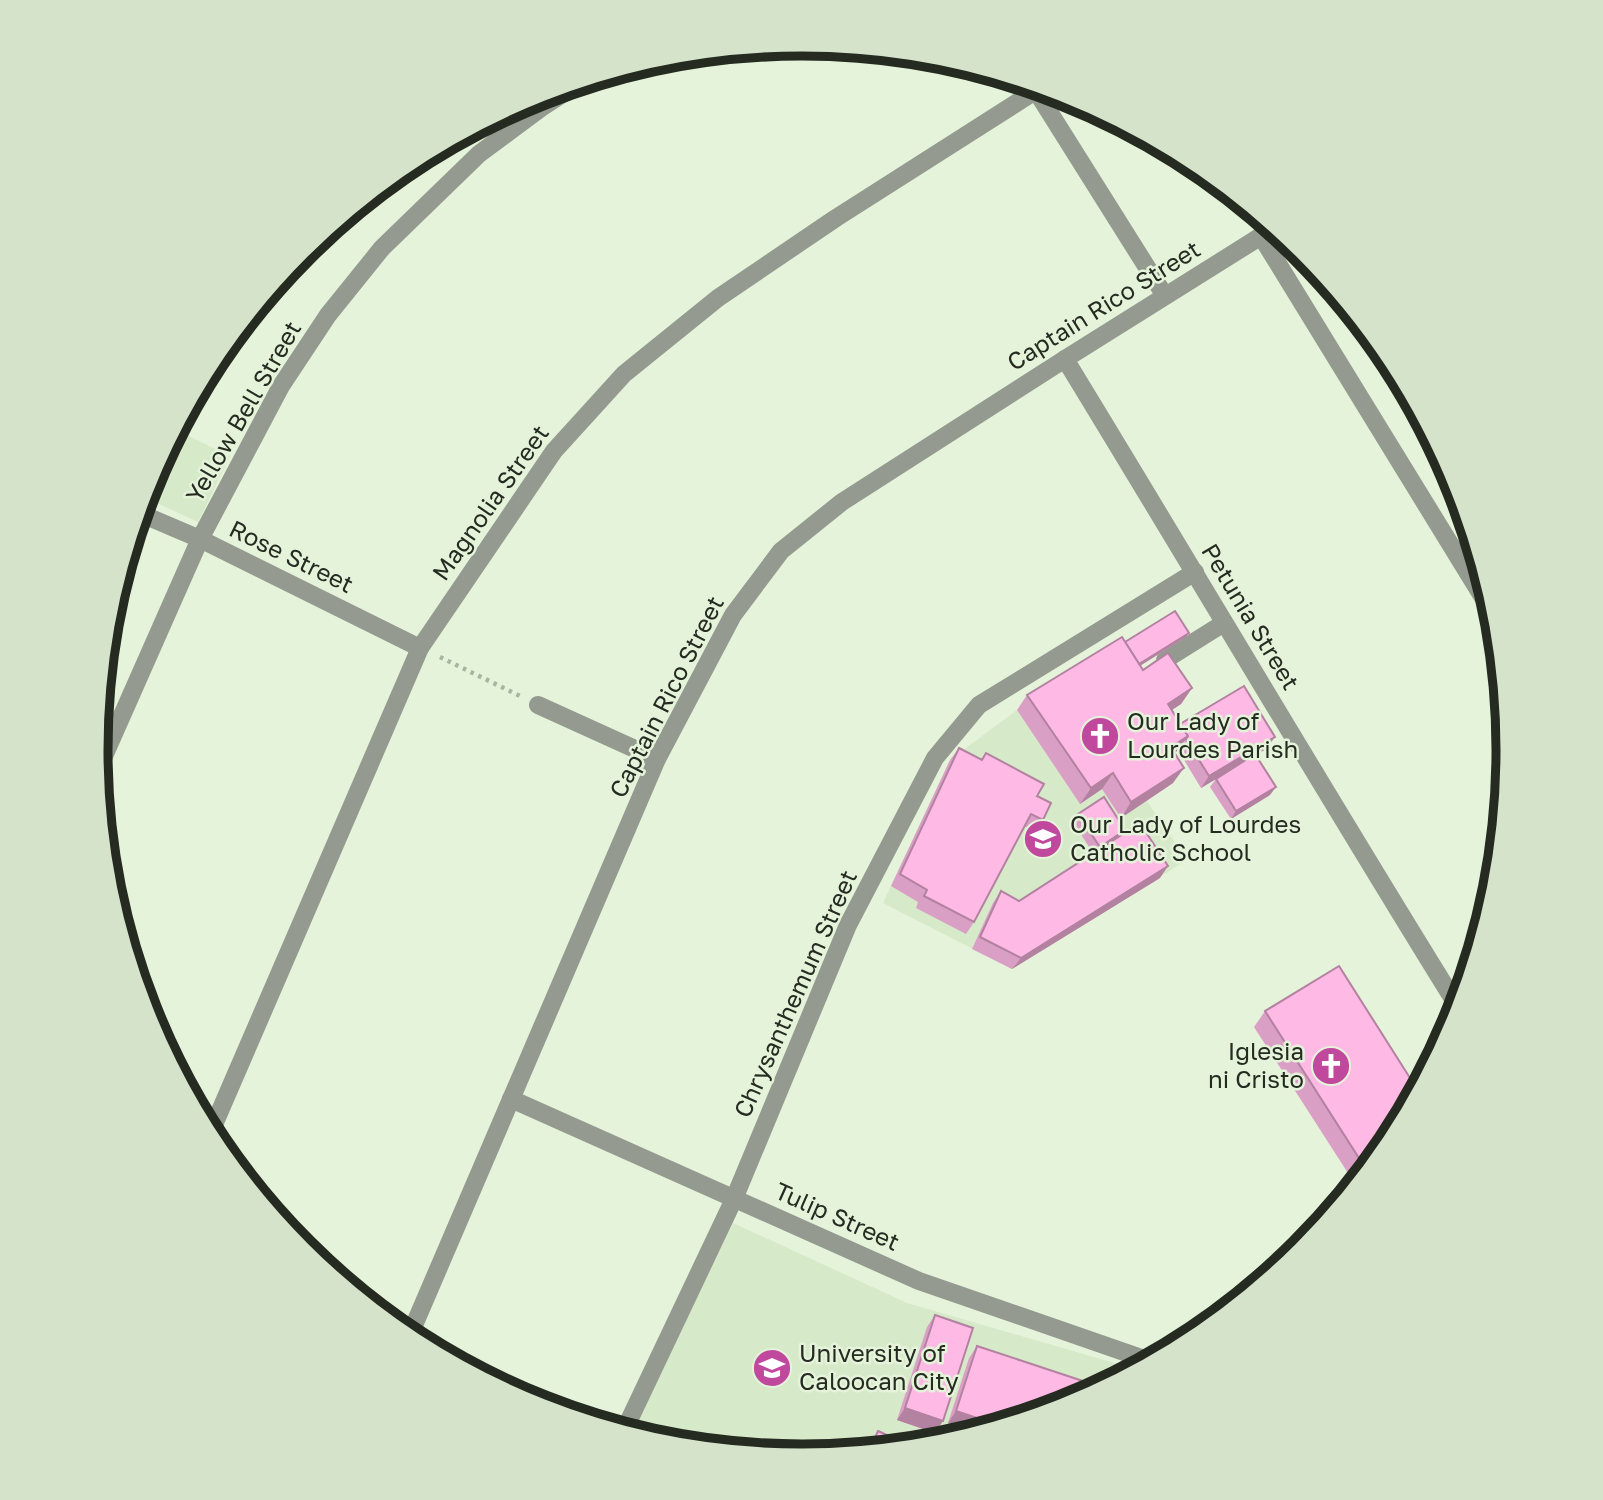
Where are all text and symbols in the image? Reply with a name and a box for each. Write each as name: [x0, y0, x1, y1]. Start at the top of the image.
street label: Captain Rico Street: [1001, 234, 1205, 376]
street label: Yellow Bell Street: [179, 315, 306, 507]
street label: Magnolia Street: [425, 419, 554, 585]
street label: Rose Street: [225, 513, 358, 598]
street label: Petunia Street: [1196, 538, 1306, 695]
street label: Captain Rico Street: [602, 591, 729, 802]
place label: Our Lady of Lourdes Parish: [1127, 706, 1298, 763]
church icon: Our Lady of Lourdes Parish: [1079, 715, 1121, 757]
place label: Our Lady of Lourdes Catholic School: [1070, 809, 1301, 866]
school or university icon: Our Lady of Lourdes Catholic School: [1022, 818, 1064, 860]
street label: Chrysanthemum Street: [727, 865, 862, 1122]
place label: Iglesia ni Cristo: [1208, 1036, 1304, 1093]
church icon: Iglesia ni Cristo: [1310, 1045, 1352, 1087]
street label: Tulip Street: [771, 1175, 904, 1256]
place label: University of Caloocan City: [799, 1338, 959, 1395]
school or university icon: University of Caloocan City: [751, 1347, 793, 1389]

